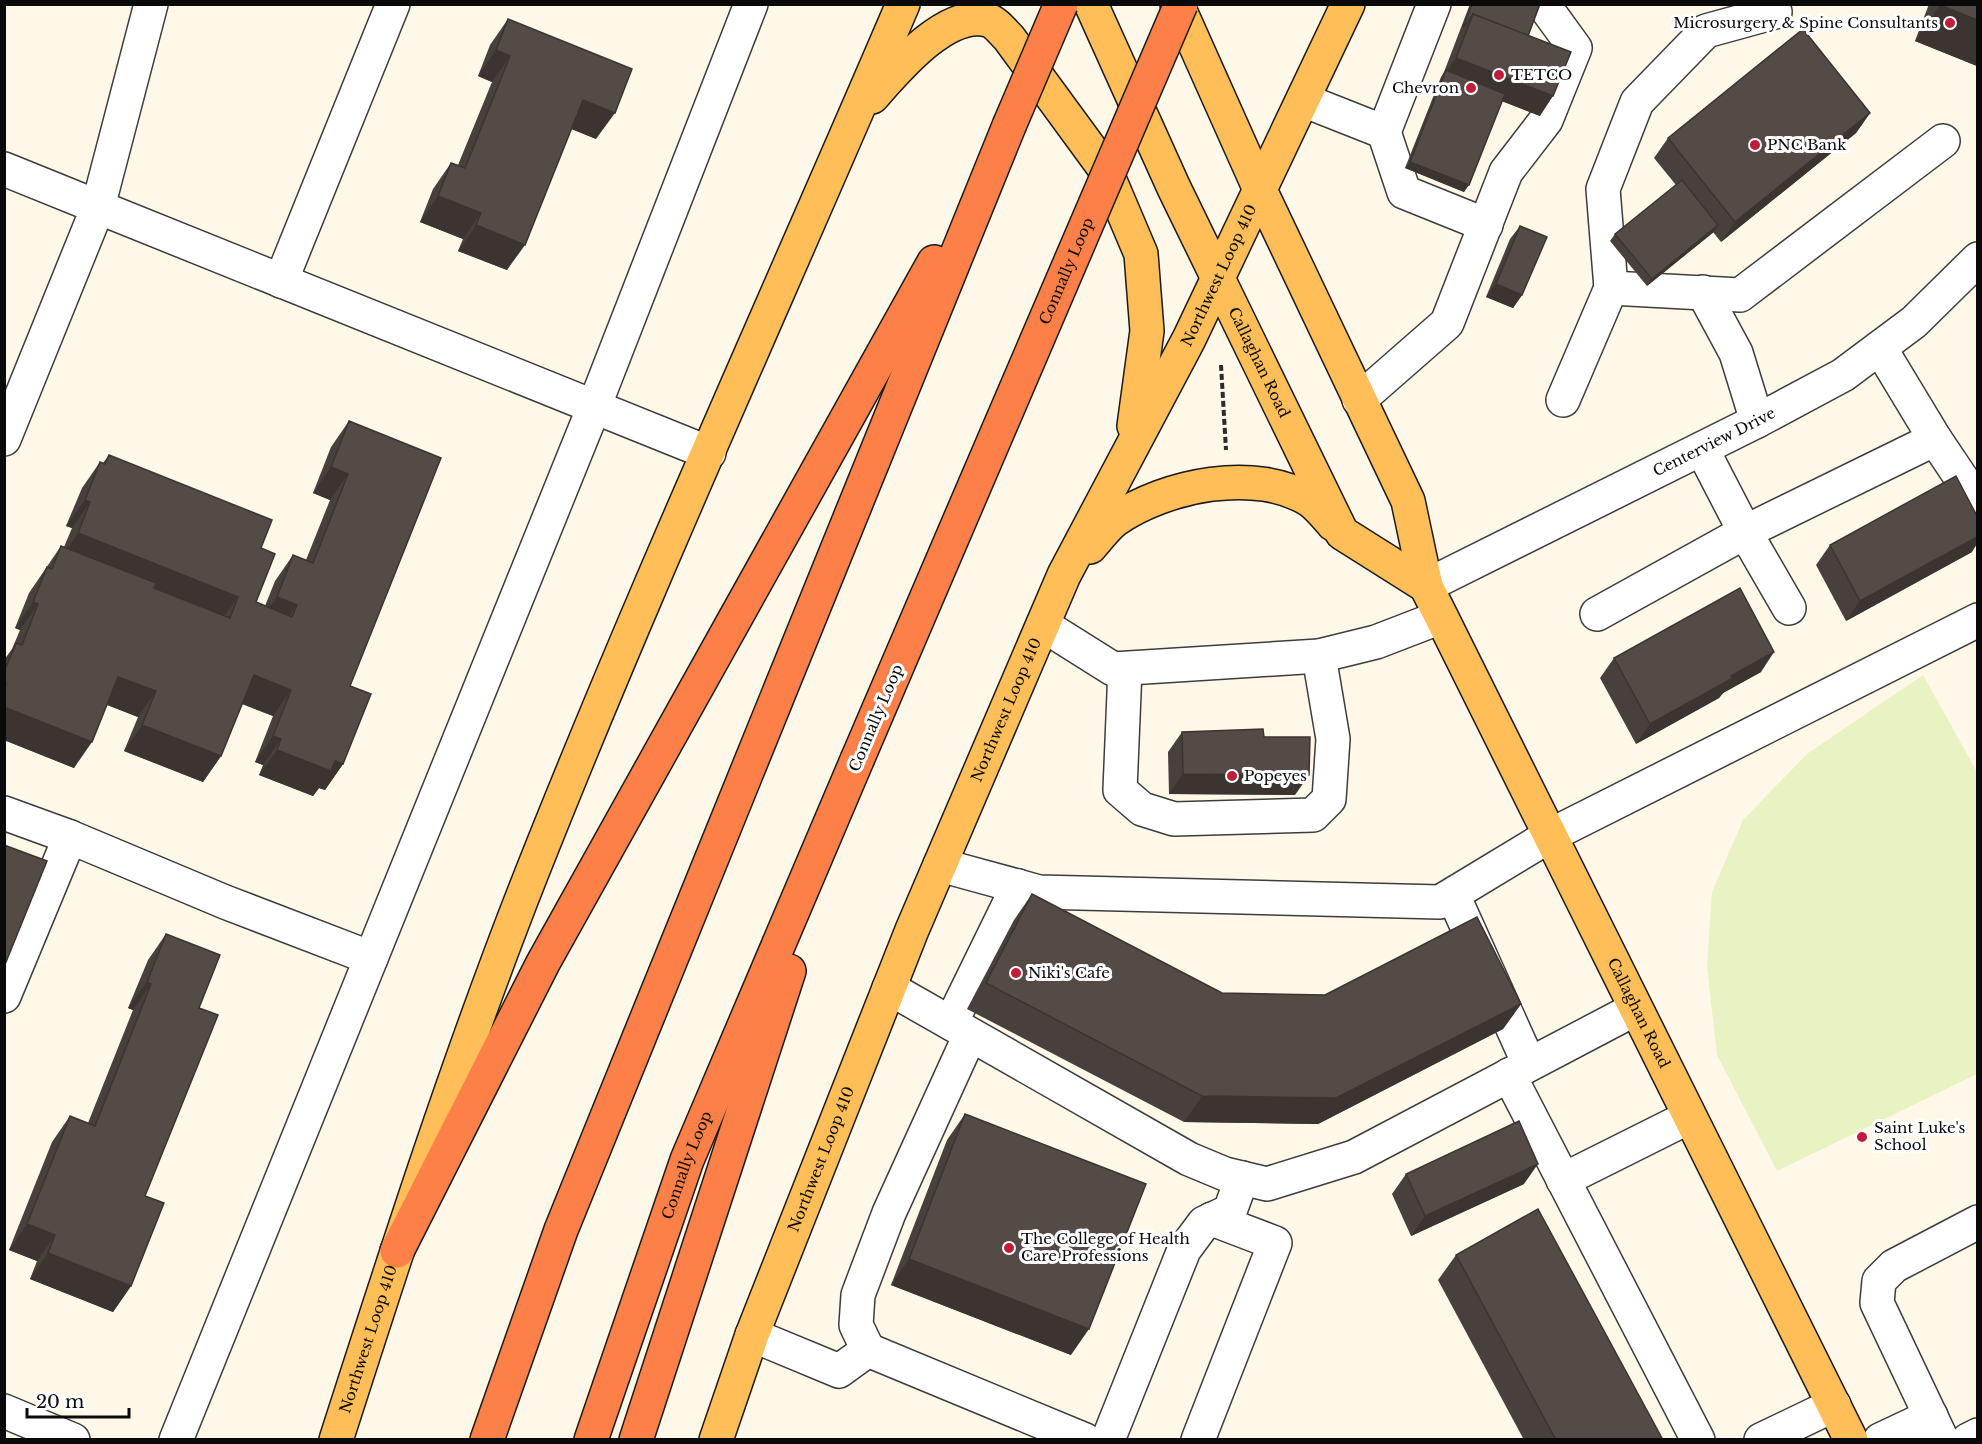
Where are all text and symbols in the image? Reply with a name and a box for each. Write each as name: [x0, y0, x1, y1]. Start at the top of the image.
place label: Microsurgery & Spine Consultants: [1673, 13, 1938, 32]
marker: Microsurgery & Spine Consultants: [1943, 16, 1957, 30]
place label: TETCO: [1511, 65, 1572, 84]
marker: TETCO: [1492, 68, 1506, 82]
place label: Chevron: [1392, 78, 1459, 97]
marker: Chevron: [1464, 81, 1478, 95]
place label: PNC Bank: [1767, 135, 1847, 154]
marker: PNC Bank: [1748, 138, 1762, 152]
street label: Northwest Loop 410: [1177, 201, 1260, 350]
street label: Connally Loop: [1035, 214, 1097, 327]
street label: Callaghan Road: [1224, 304, 1294, 421]
street label: Centerview Drive: [1649, 403, 1778, 480]
street label: Northwest Loop 410: [967, 635, 1045, 785]
street label: Connally Loop: [844, 661, 907, 774]
place label: Popeyes: [1244, 766, 1307, 785]
marker: Popeyes: [1225, 769, 1239, 783]
street label: Callaghan Road: [1604, 955, 1674, 1071]
place label: Niki's Cafe: [1028, 963, 1110, 982]
marker: Niki's Cafe: [1009, 966, 1023, 980]
street label: Northwest Loop 410: [784, 1084, 858, 1235]
street label: Connally Loop: [657, 1108, 716, 1222]
place label: Saint Luke's School: [1874, 1118, 1965, 1154]
marker: Saint Luke's School: [1855, 1130, 1869, 1144]
place label: The College of Health Care Professions: [1021, 1229, 1190, 1265]
marker: The College of Health Care Professions: [1002, 1241, 1016, 1255]
street label: Northwest Loop 410: [335, 1262, 401, 1416]
scale bar: [27, 1381, 129, 1419]
text: 20 m: [36, 1391, 84, 1413]

